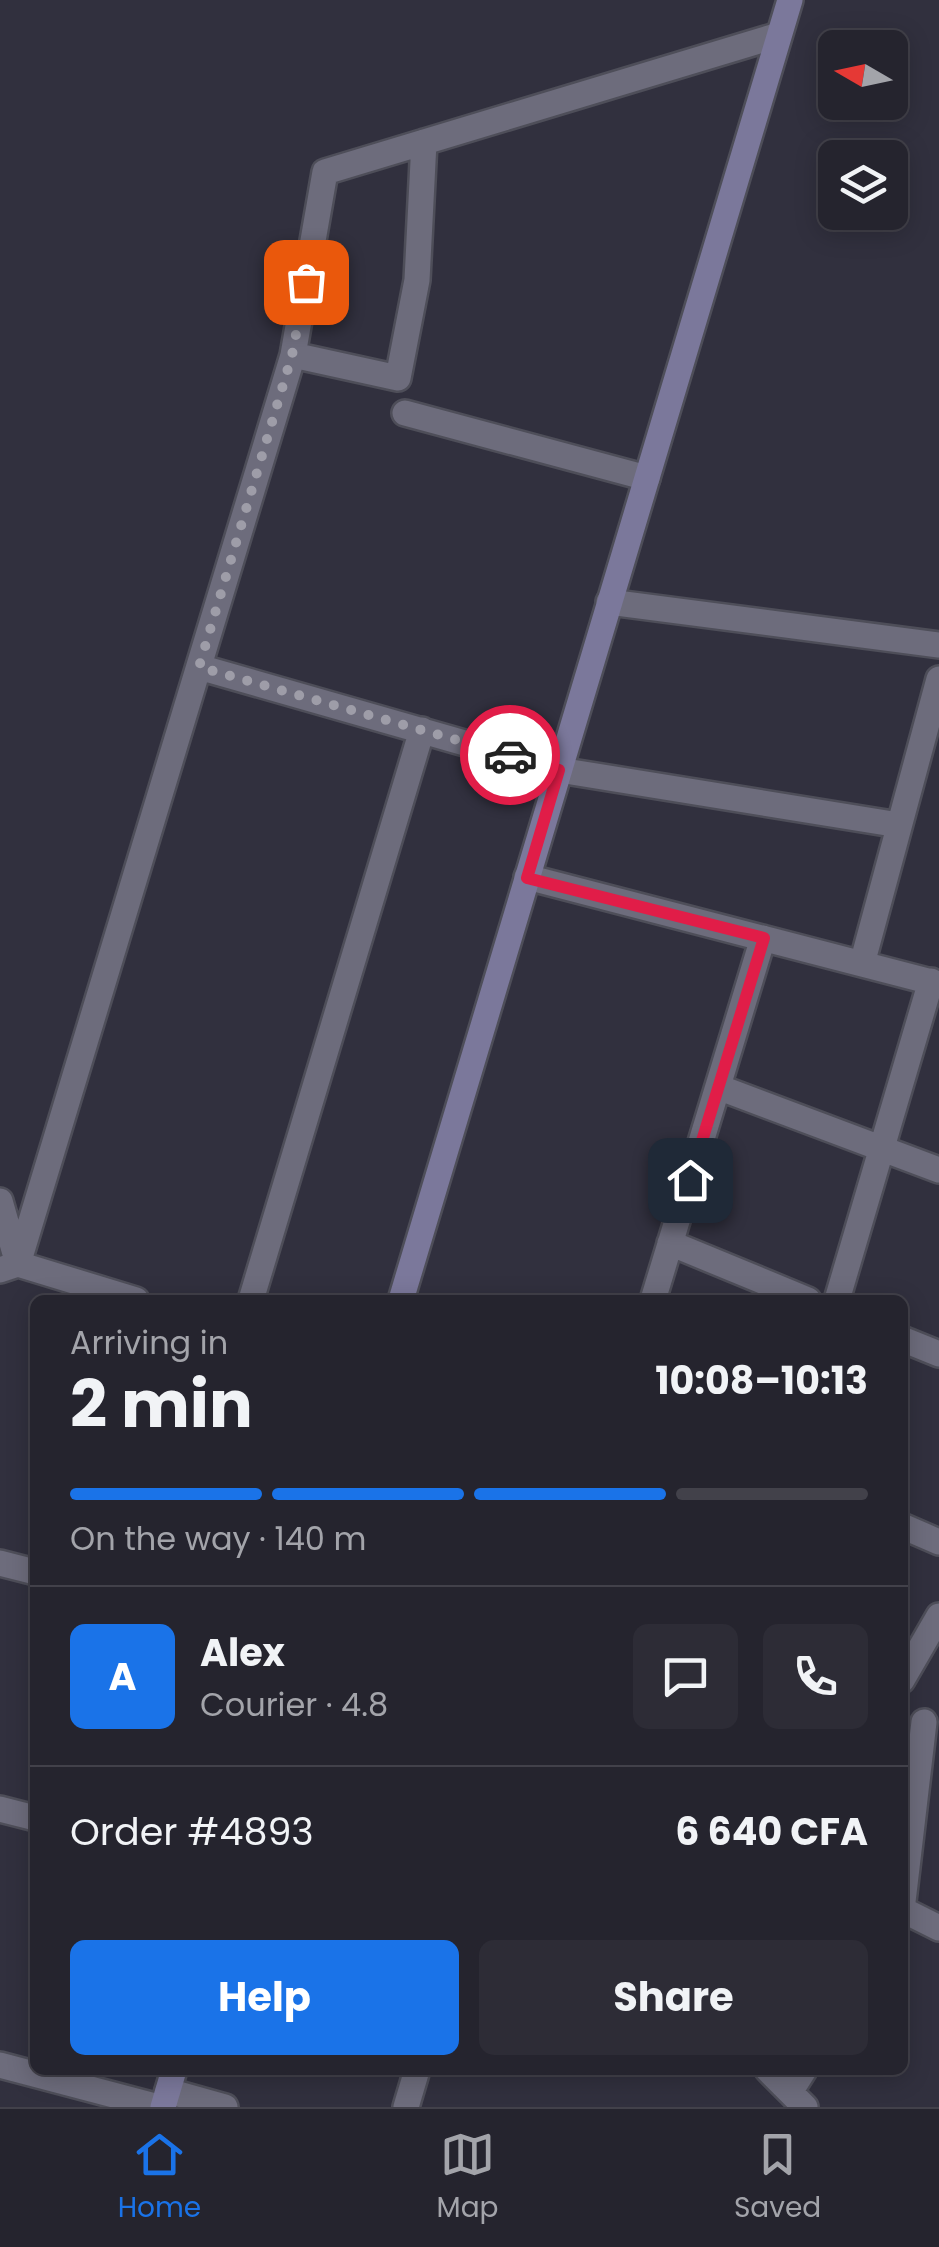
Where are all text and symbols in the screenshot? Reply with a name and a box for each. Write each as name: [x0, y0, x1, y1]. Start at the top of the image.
north arrow: [818, 30, 908, 120]
map controls: [818, 30, 908, 230]
button: layers: [818, 140, 908, 230]
pin: [264, 240, 349, 325]
icon: bag: [279, 255, 334, 310]
courier: [460, 705, 560, 805]
icon: car: [483, 728, 538, 783]
pin: [648, 1138, 733, 1223]
icon: home: [663, 1153, 718, 1208]
text: Arriving in: [70, 1320, 228, 1365]
text: 10:08–10:13: [655, 1354, 868, 1407]
text: 2 min: [70, 1359, 253, 1450]
text: On the way · 140 m: [70, 1516, 366, 1561]
button: chat: [633, 1624, 738, 1729]
button: phone: [763, 1624, 868, 1729]
text: Alex: [200, 1626, 285, 1679]
text: A: [108, 1650, 137, 1703]
text: Courier · 4.8: [200, 1682, 388, 1727]
text: Order #4893: [70, 1805, 314, 1858]
text: 6 640 CFA: [675, 1805, 868, 1858]
button: Help: [70, 1940, 459, 2055]
button: Share: [479, 1940, 868, 2055]
tab: Home: [118, 2127, 201, 2229]
tab: Map: [437, 2127, 499, 2229]
tab: Saved: [734, 2127, 821, 2229]

